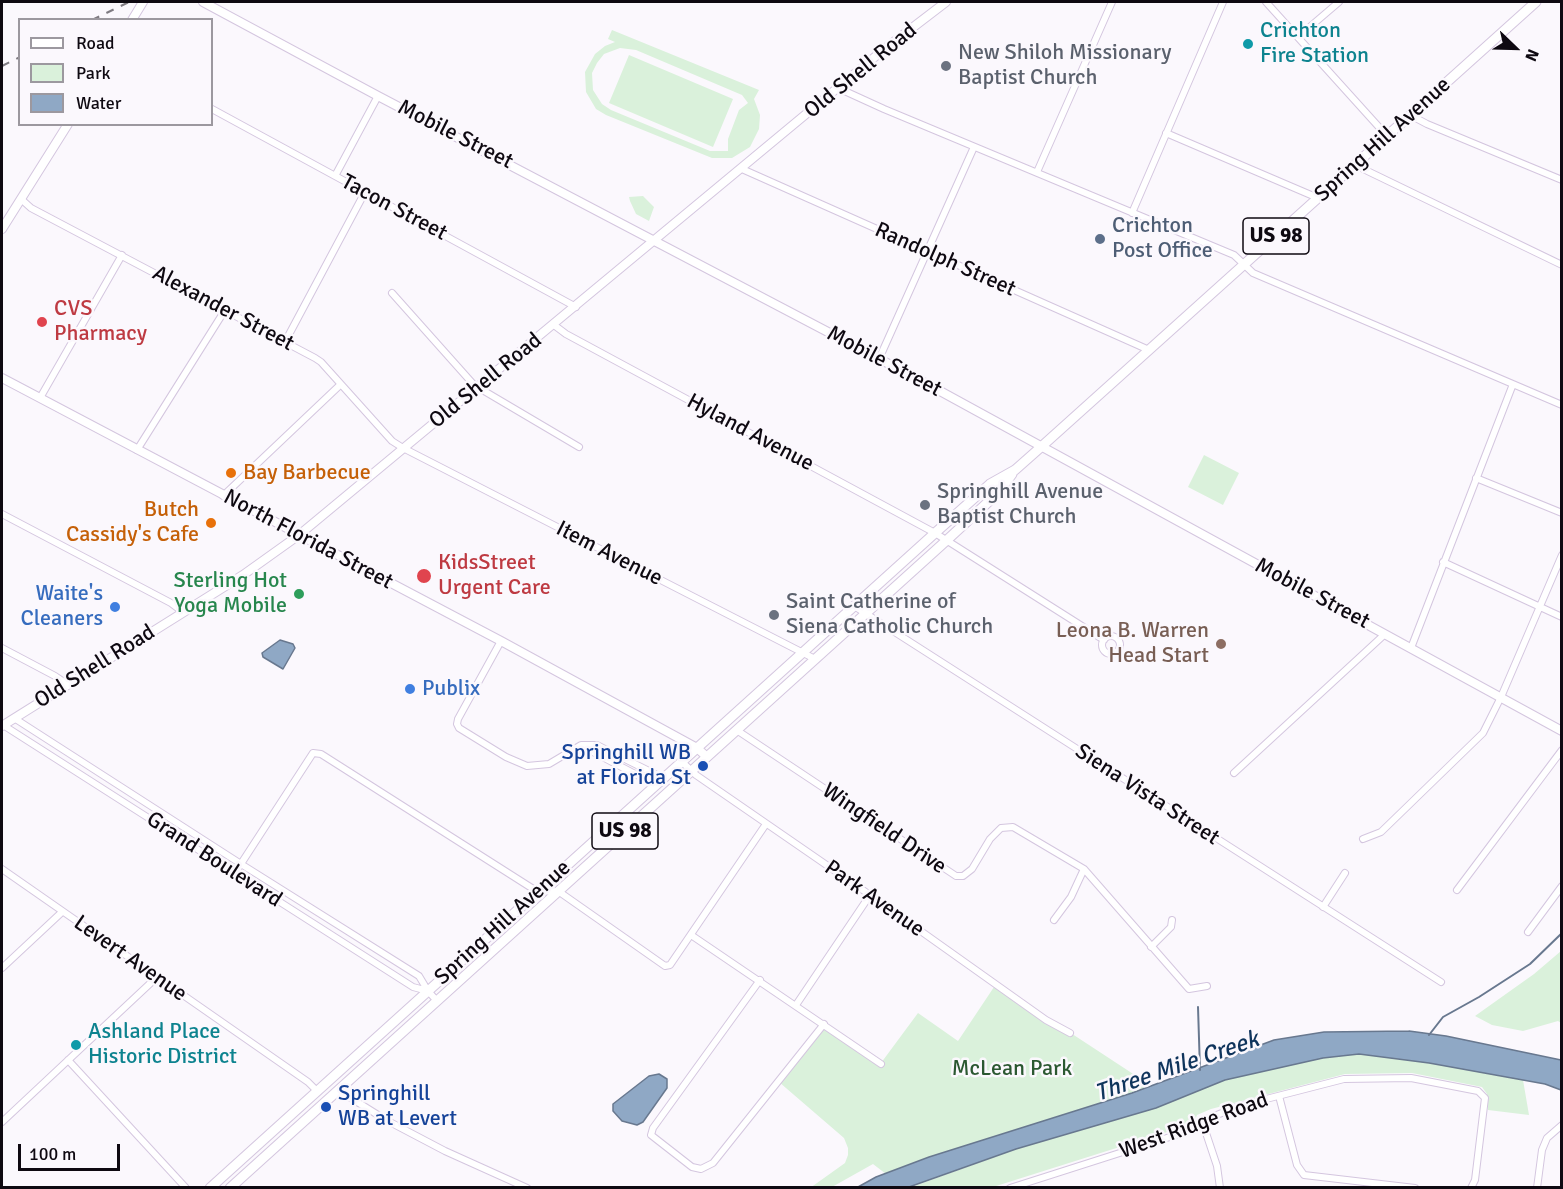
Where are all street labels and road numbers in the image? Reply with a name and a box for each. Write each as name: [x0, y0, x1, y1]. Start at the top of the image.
street label: Old Shell Road: [799, 18, 923, 124]
street label: Spring Hill Avenue: [1310, 72, 1456, 208]
street label: Mobile Street: [393, 95, 517, 175]
street label: Tacon Street: [337, 169, 451, 247]
street label: Randolph Street: [870, 217, 1020, 303]
road number: US 98: [1243, 218, 1309, 254]
street label: Alexander Street: [148, 261, 298, 357]
street label: Mobile Street: [822, 321, 946, 403]
street label: Old Shell Road: [424, 328, 548, 434]
street label: Hyland Avenue: [682, 388, 818, 478]
street label: North Florida Street: [219, 484, 397, 596]
street label: Item Avenue: [551, 516, 667, 592]
street label: Mobile Street: [1250, 553, 1374, 635]
street label: Old Shell Road: [30, 619, 160, 715]
street label: Siena Vista Street: [1070, 739, 1224, 851]
street label: Wingfield Drive: [817, 778, 951, 880]
street label: Grand Boulevard: [141, 806, 287, 914]
road number: US 98: [592, 813, 658, 849]
street label: Spring Hill Avenue: [430, 855, 576, 991]
street label: Park Avenue: [819, 855, 929, 943]
street label: Levert Avenue: [68, 910, 192, 1008]
street label: West Ridge Road: [1116, 1087, 1272, 1165]

